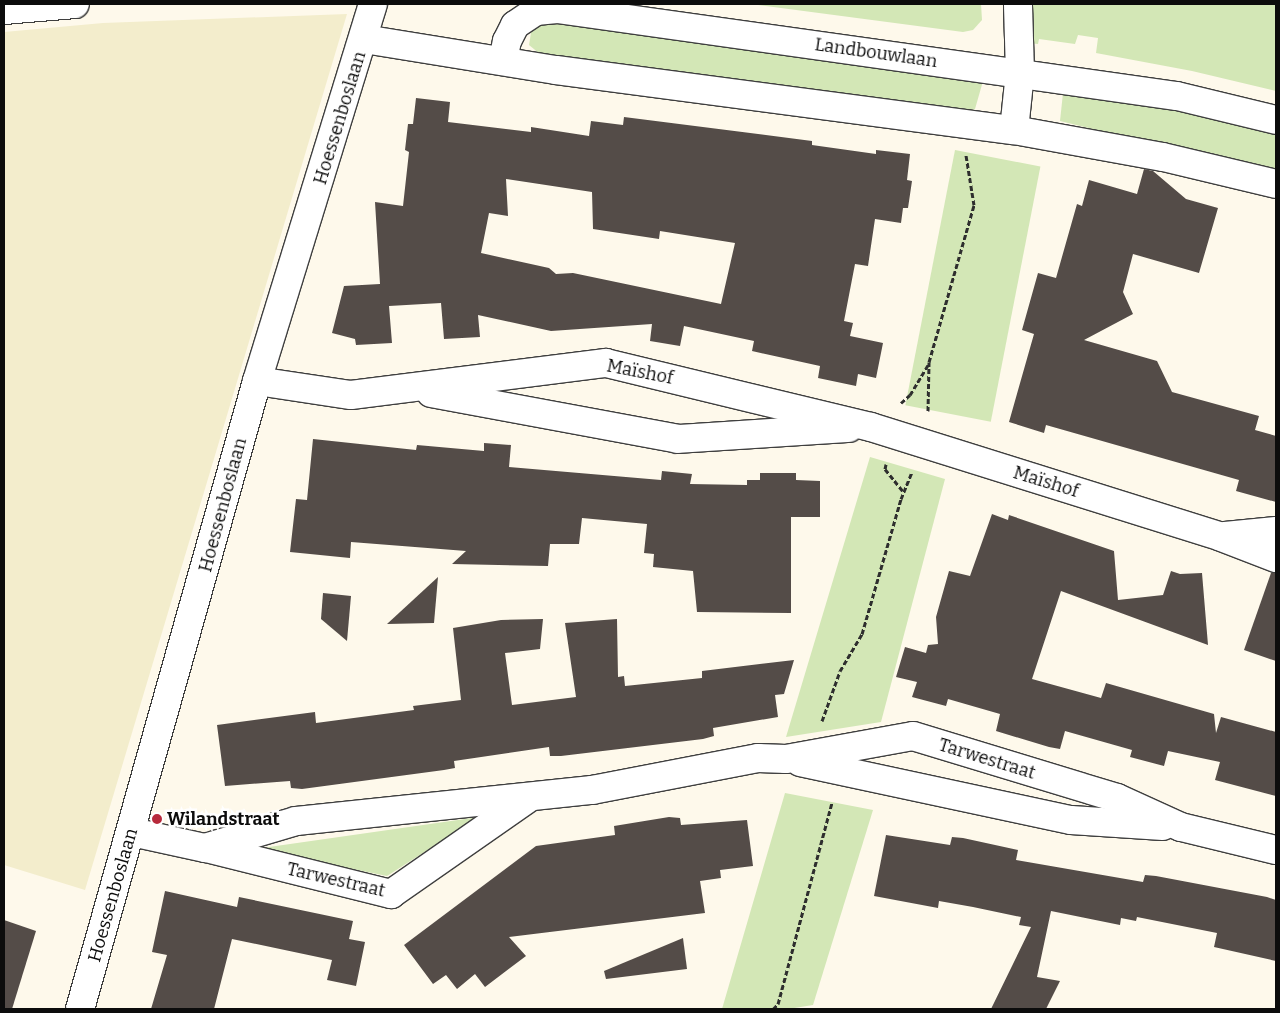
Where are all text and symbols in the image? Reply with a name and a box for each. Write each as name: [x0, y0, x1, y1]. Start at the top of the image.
street label: Landbouwlaan: [813, 34, 939, 72]
street label: Hoessenboslaan: [309, 49, 371, 187]
street label: Maïshof: [605, 355, 675, 389]
street label: Hoessenboslaan: [195, 436, 251, 574]
street label: Maïshof: [1011, 462, 1081, 502]
street label: Tarwestraat: [936, 734, 1038, 784]
place label: Wilandstraat: [167, 808, 280, 830]
marker: Wilandstraat: [151, 813, 163, 825]
street label: Hoessenboslaan: [84, 826, 142, 964]
street label: Tarwestraat: [285, 858, 387, 902]

